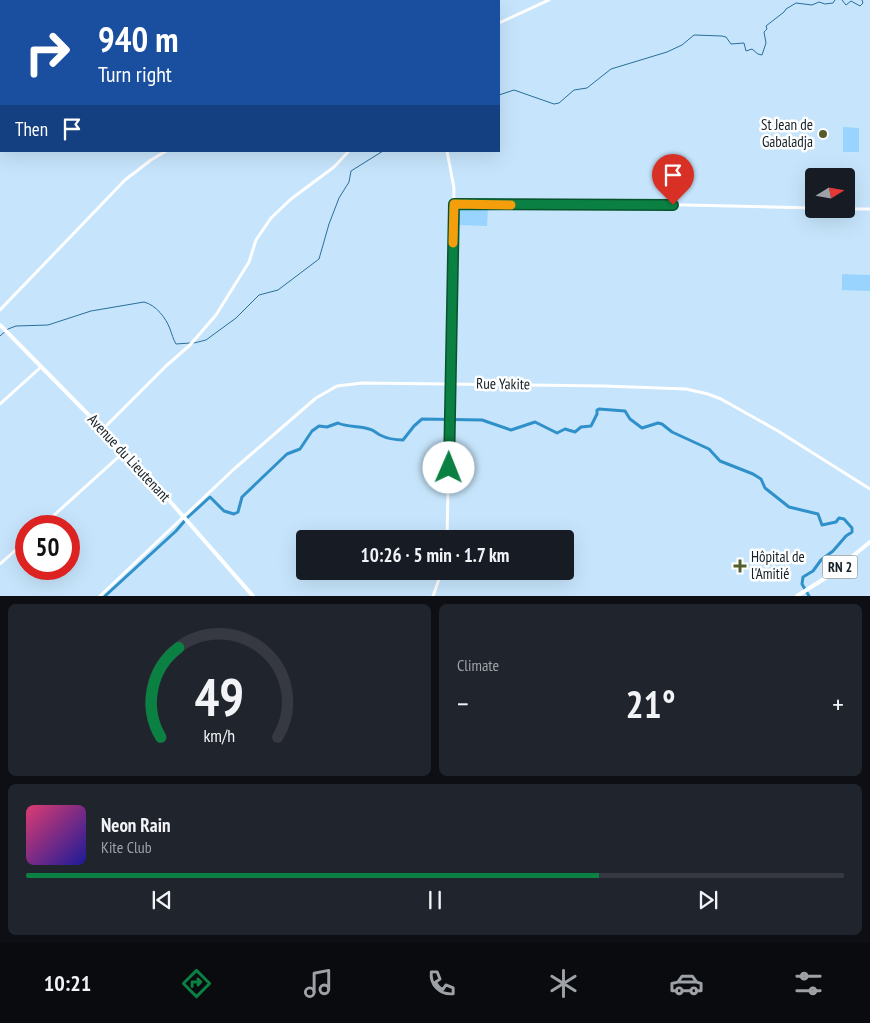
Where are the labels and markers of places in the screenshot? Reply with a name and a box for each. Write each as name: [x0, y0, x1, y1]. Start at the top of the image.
place label: St Jean de Gabaladja: [761, 115, 813, 151]
marker: St Jean de Gabaladja: [817, 128, 829, 140]
pin: [652, 154, 694, 205]
place label: Hôpital de l'Amitié: [751, 547, 805, 583]
marker: Hôpital de l'Amitié: [733, 559, 747, 573]

